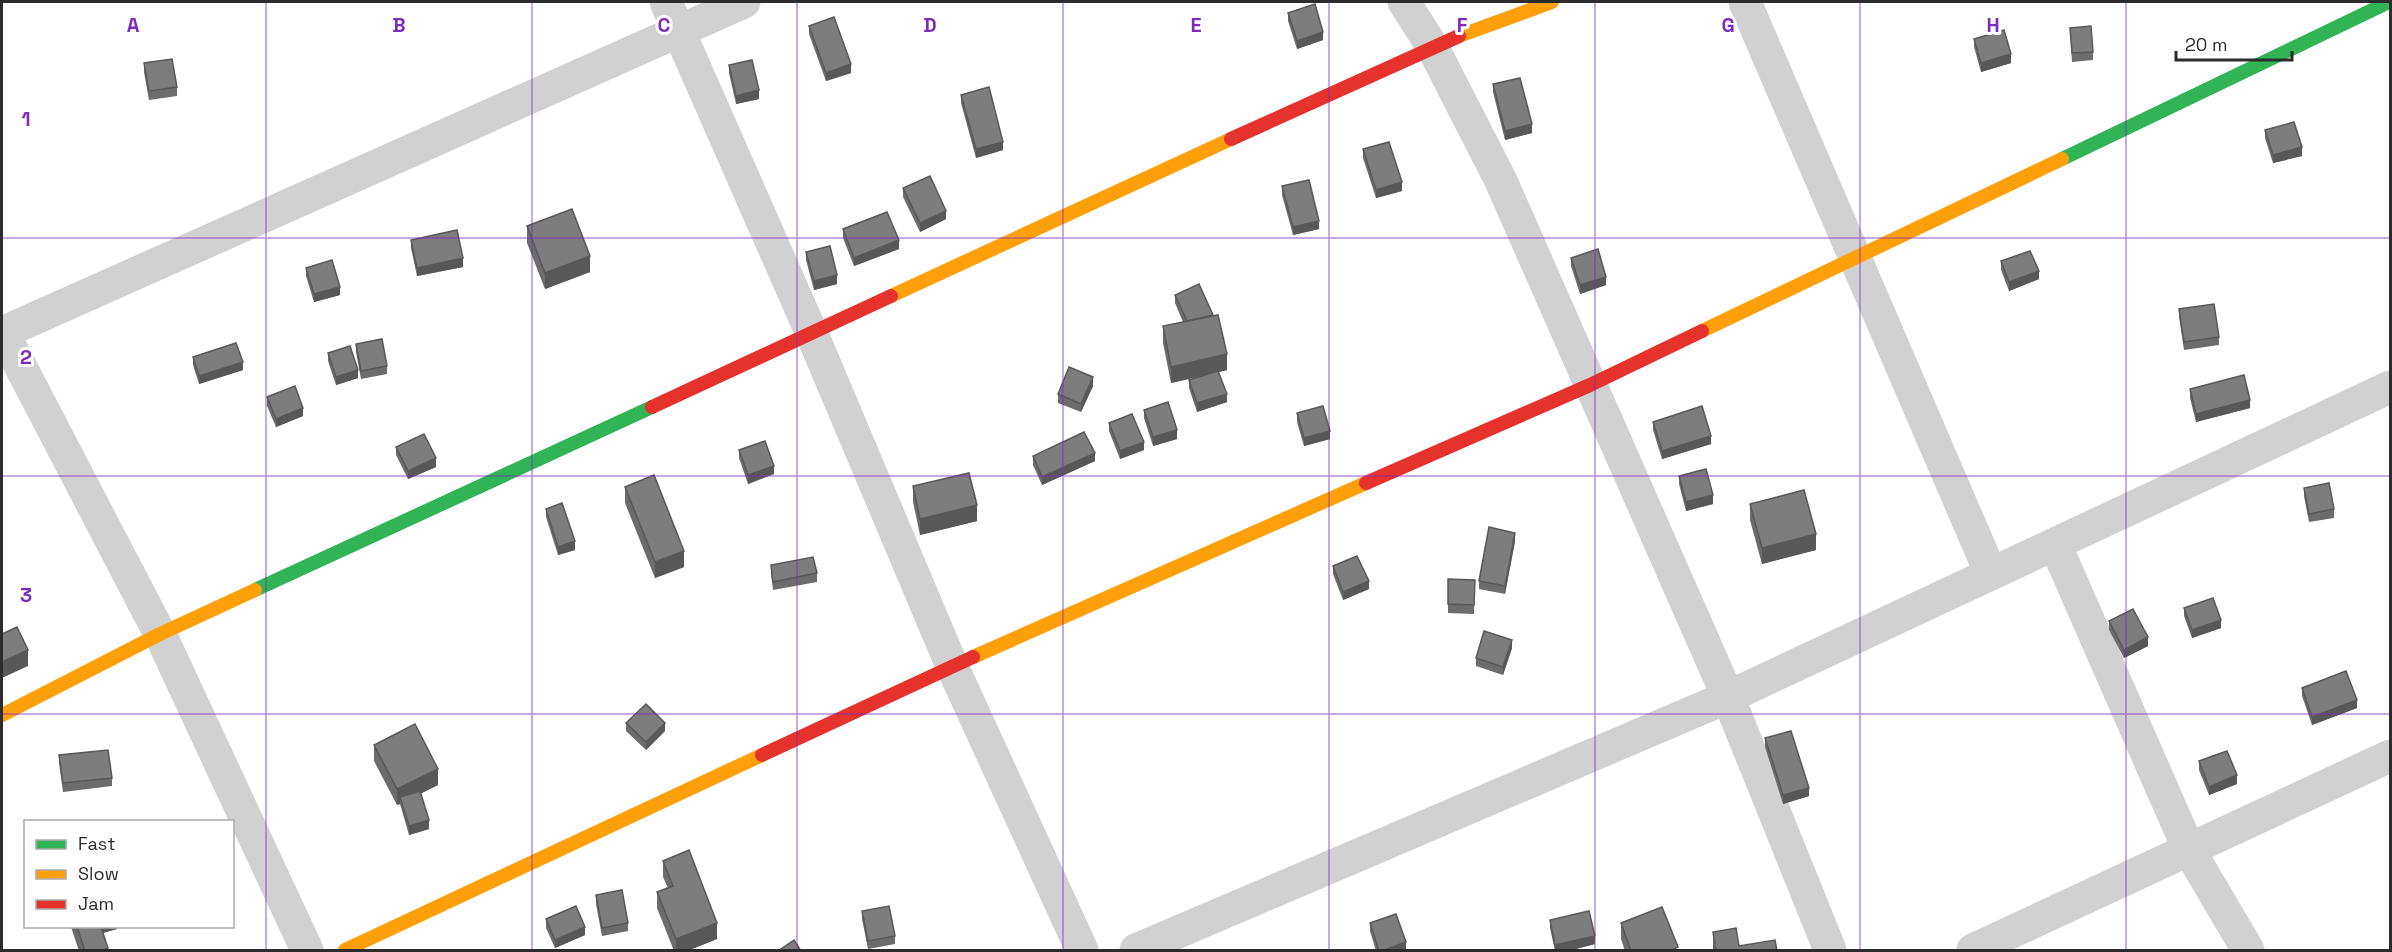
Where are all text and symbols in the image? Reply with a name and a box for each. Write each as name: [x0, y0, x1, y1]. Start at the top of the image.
text: A: [127, 12, 140, 38]
text: B: [392, 12, 406, 38]
text: C: [658, 12, 671, 38]
text: D: [923, 12, 937, 38]
text: E: [1190, 12, 1202, 38]
text: F: [1457, 12, 1468, 38]
text: G: [1721, 12, 1735, 38]
text: H: [1986, 12, 2000, 38]
scale bar: [2176, 24, 2292, 62]
text: 20 m: [2185, 33, 2228, 56]
text: 1: [21, 106, 31, 132]
text: 2: [20, 344, 32, 370]
text: 3: [20, 582, 32, 608]
legend: [24, 820, 234, 928]
text: Fast: [78, 832, 115, 855]
text: Slow: [78, 862, 119, 885]
text: Jam: [78, 892, 114, 915]

